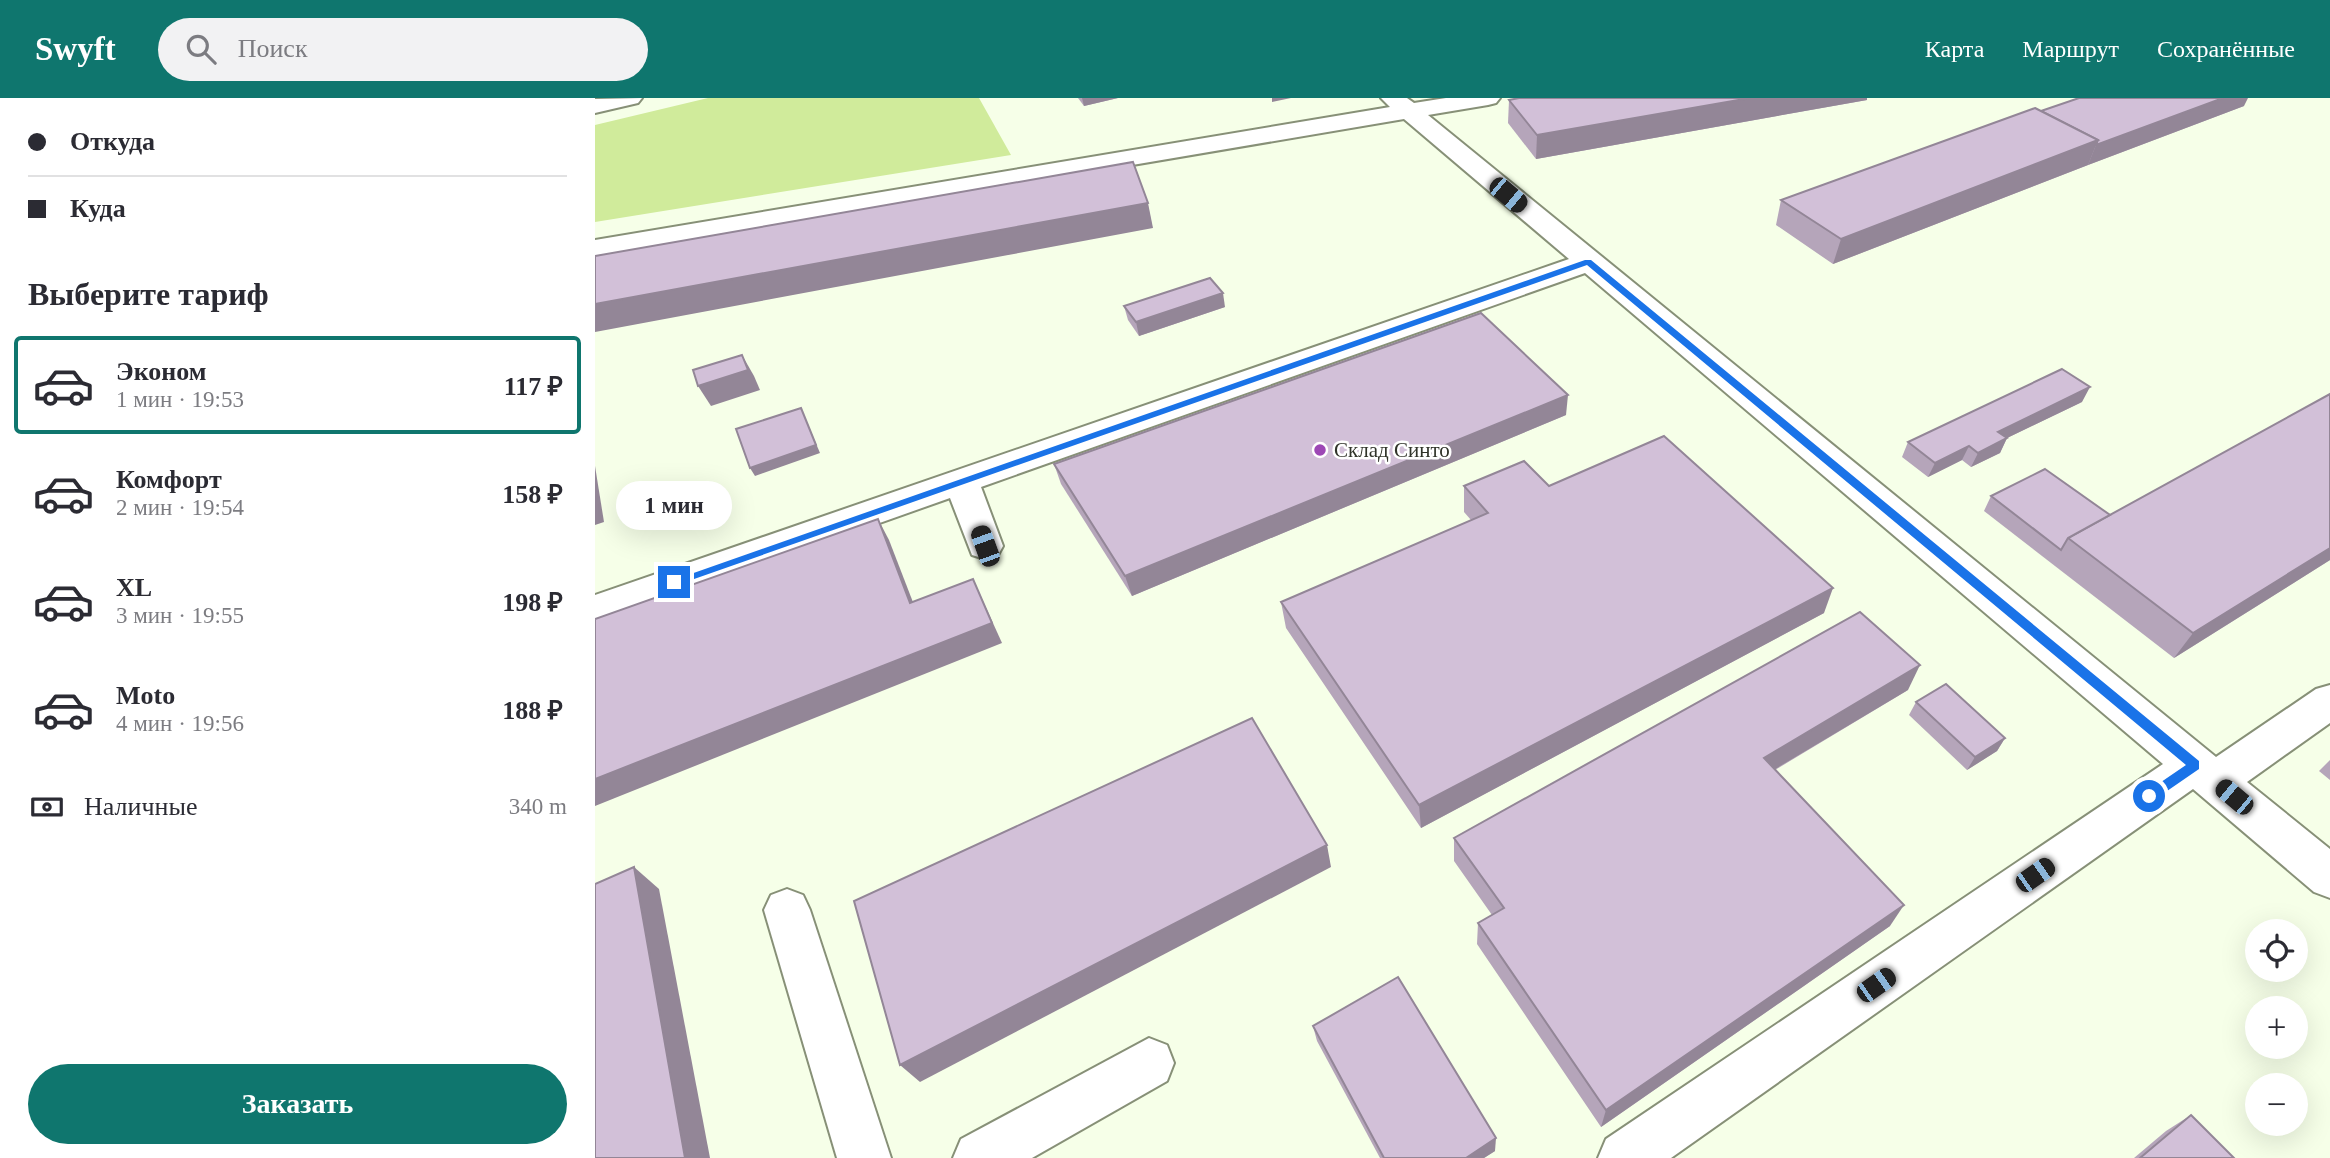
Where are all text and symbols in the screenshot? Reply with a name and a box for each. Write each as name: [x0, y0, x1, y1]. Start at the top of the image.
search box: [158, 18, 648, 81]
icon: search: [182, 30, 220, 68]
text: Swyft: [35, 31, 116, 67]
text: Поиск: [238, 34, 308, 63]
text: Карта: [1925, 36, 1984, 62]
text: Маршрут: [2022, 36, 2119, 62]
text: Сохранённые: [2157, 36, 2295, 62]
text: Откуда: [70, 127, 155, 156]
car: [1486, 173, 1531, 217]
text: Куда: [70, 194, 126, 223]
text: Выберите тариф: [28, 276, 269, 312]
icon: car: [32, 354, 95, 417]
text: Эконом: [116, 357, 206, 386]
text: 117 ₽: [504, 372, 563, 401]
text: 1 мин · 19:53: [116, 387, 244, 412]
place label: Склад Синто: [1334, 438, 1450, 462]
marker: Склад Синто: [1312, 442, 1328, 458]
icon: car: [32, 462, 95, 525]
text: Комфорт: [116, 465, 222, 494]
text: 158 ₽: [502, 480, 563, 509]
callout: 1 мин: [616, 480, 732, 530]
text: 1 мин: [644, 493, 704, 518]
text: 2 мин · 19:54: [116, 495, 244, 520]
car: [968, 523, 1003, 569]
route end: [658, 566, 690, 598]
icon: car: [32, 570, 95, 633]
text: XL: [116, 573, 152, 602]
text: 198 ₽: [502, 588, 563, 617]
text: 3 мин · 19:55: [116, 603, 244, 628]
icon: car: [32, 678, 95, 741]
text: Moto: [116, 681, 175, 710]
text: 188 ₽: [502, 696, 563, 725]
text: 4 мин · 19:56: [116, 711, 244, 736]
car: [2212, 775, 2257, 819]
route start: [2133, 780, 2165, 812]
icon: cash: [28, 788, 66, 826]
text: Наличные: [84, 792, 197, 821]
text: 340 m: [509, 794, 567, 819]
car: [2012, 854, 2059, 896]
map controls: [2245, 919, 2308, 1136]
button: locate: [2245, 919, 2308, 982]
car: [1853, 964, 1900, 1006]
button: +: [2245, 996, 2308, 1059]
button: Заказать: [28, 1064, 567, 1144]
button: −: [2245, 1073, 2308, 1136]

